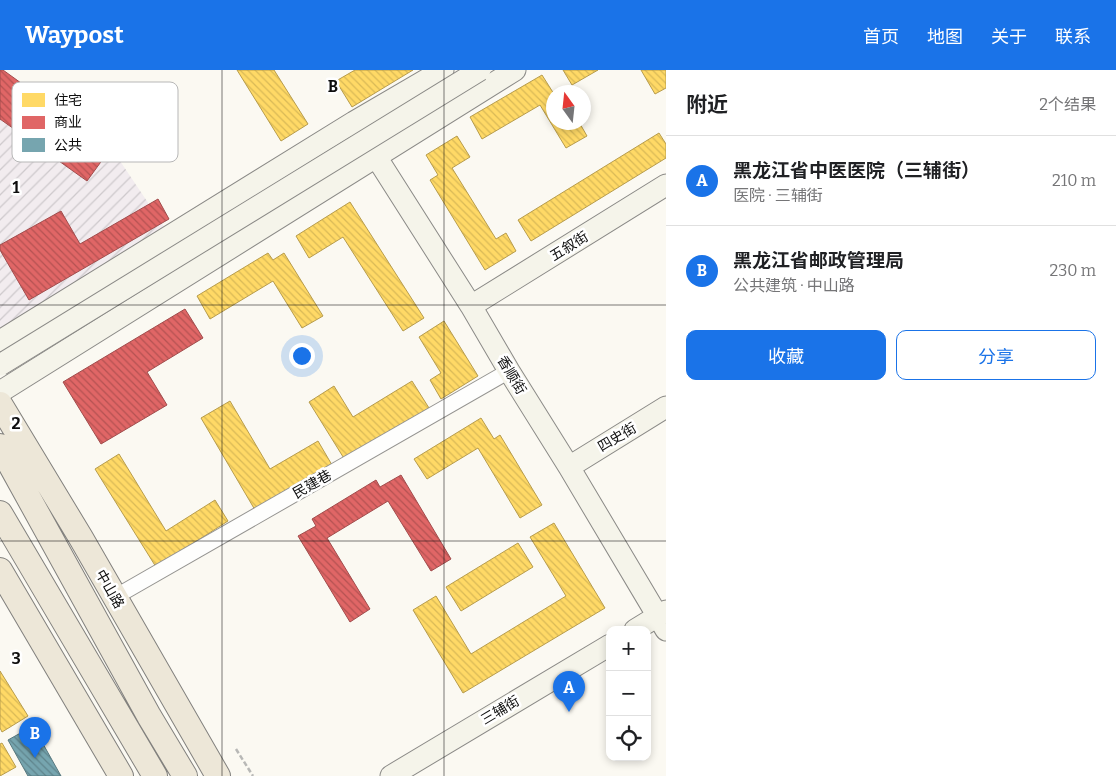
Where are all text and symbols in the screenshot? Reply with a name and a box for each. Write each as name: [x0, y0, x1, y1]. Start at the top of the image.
text: Waypost: [25, 21, 124, 49]
text: 首页: [863, 26, 899, 48]
text: 地图: [927, 26, 963, 48]
text: 关于: [991, 26, 1027, 48]
text: 联系: [1055, 26, 1091, 48]
text: B: [328, 77, 338, 96]
legend: [12, 82, 178, 162]
north arrow: [546, 85, 591, 130]
text: 住宅: [54, 92, 82, 109]
text: 附近: [686, 92, 728, 118]
text: 2个结果: [1039, 95, 1096, 114]
text: 商业: [54, 114, 82, 131]
text: 公共: [54, 137, 82, 154]
text: 黑龙江省中医医院（三辅街）: [733, 159, 980, 182]
text: A: [696, 171, 708, 190]
text: 210 m: [1052, 171, 1096, 190]
text: 1: [13, 178, 20, 197]
text: 医院 · 三辅街: [733, 186, 823, 205]
street label: 五叙街: [547, 228, 592, 265]
text: 黑龙江省邮政管理局: [733, 249, 904, 272]
text: B: [697, 261, 707, 280]
text: 230 m: [1049, 261, 1096, 280]
text: 公共建筑 · 中山路: [733, 276, 855, 295]
button: 收藏: [686, 330, 886, 380]
button: 分享: [896, 330, 1096, 380]
your location: [289, 343, 315, 369]
street label: 香顺街: [493, 353, 530, 398]
text: 2: [11, 414, 21, 433]
street label: 四史街: [595, 419, 640, 456]
street label: 民建巷: [290, 467, 335, 502]
street label: 中山路: [92, 567, 127, 612]
map controls: [606, 626, 651, 761]
button: +: [606, 626, 651, 671]
text: 3: [11, 649, 21, 668]
pin: A: [553, 671, 585, 712]
button: −: [606, 671, 651, 716]
street label: 三辅街: [478, 692, 523, 729]
button: locate: [606, 716, 651, 761]
pin: B: [19, 717, 51, 758]

